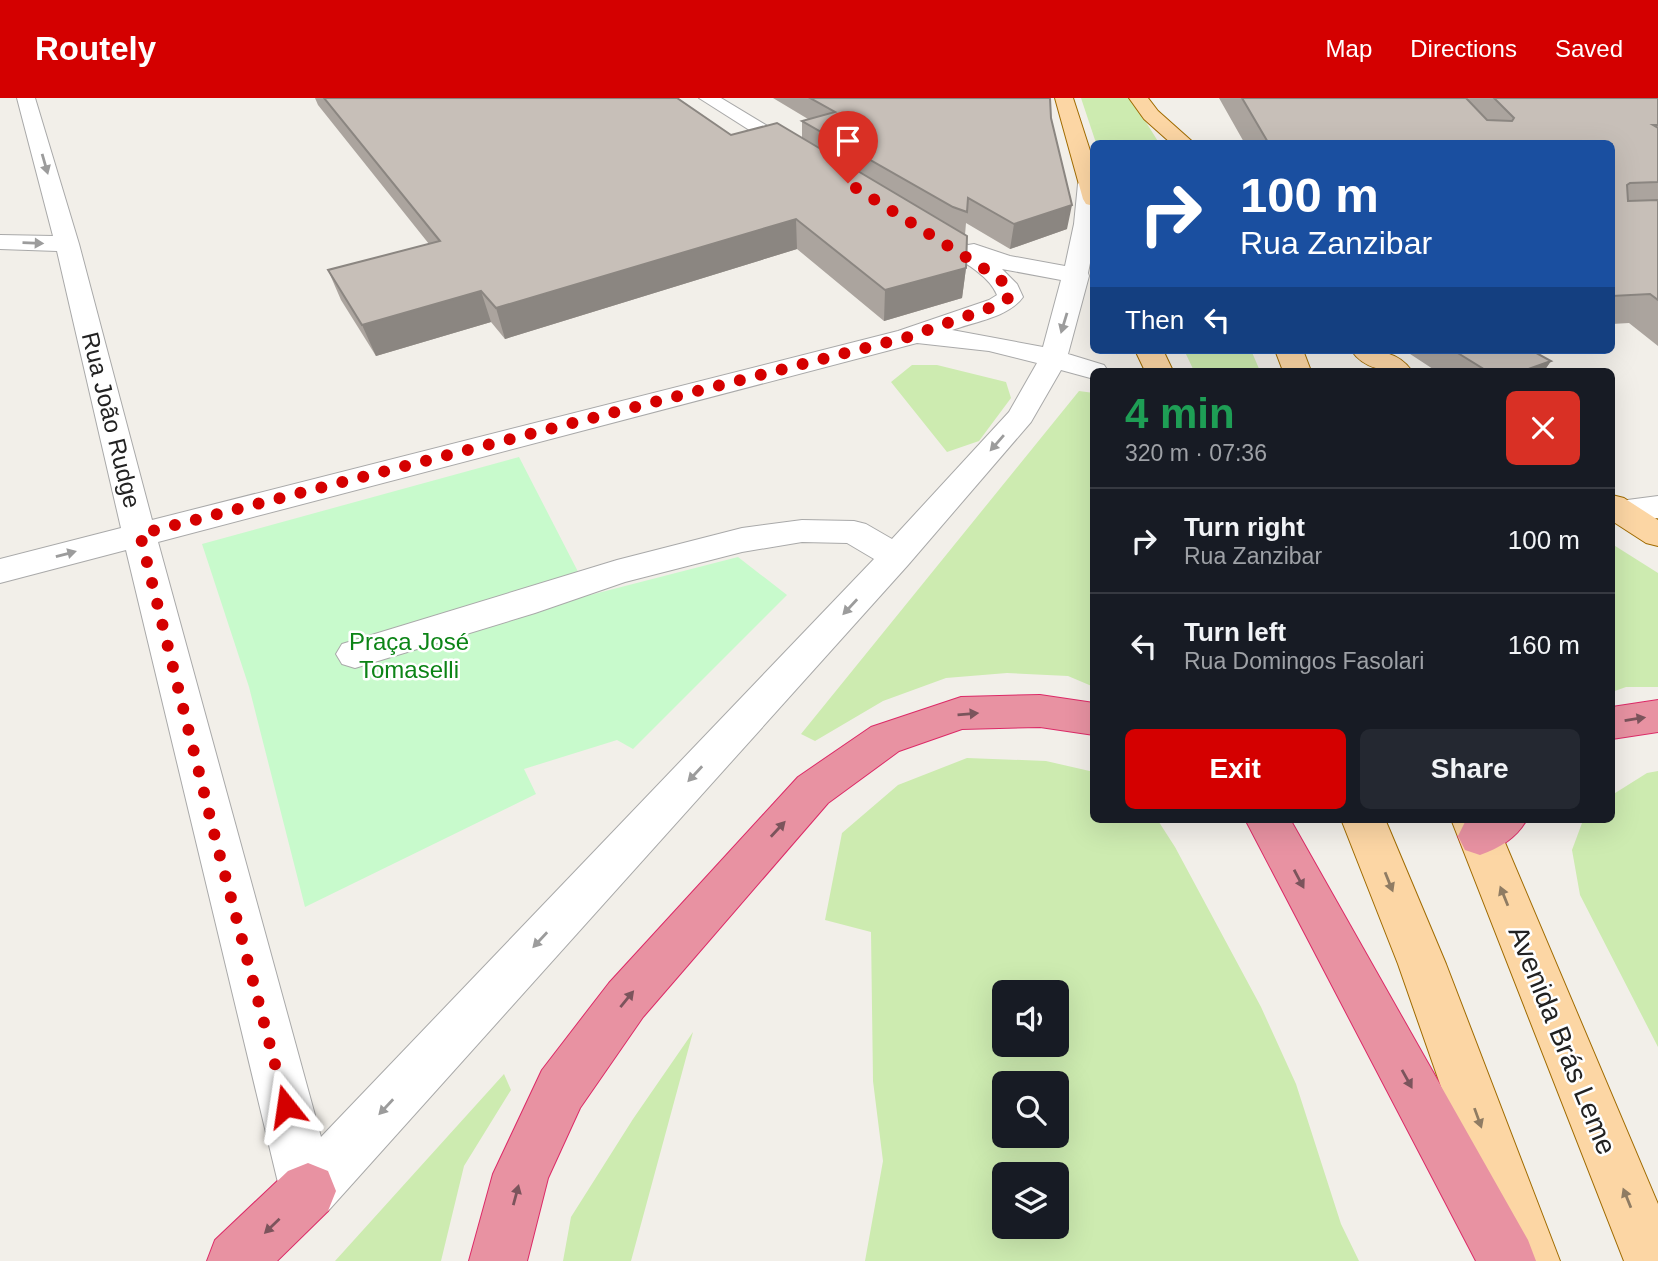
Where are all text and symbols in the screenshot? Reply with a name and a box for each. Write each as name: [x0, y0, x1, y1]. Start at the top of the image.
text: Routely: [35, 30, 156, 67]
text: Map: [1326, 35, 1372, 62]
text: Directions: [1410, 35, 1517, 62]
text: Saved: [1555, 35, 1623, 62]
pin: [818, 111, 878, 183]
icon: arrive: [829, 122, 867, 160]
one-way arrow: [40, 154, 50, 175]
icon: right: [1125, 168, 1216, 259]
text: 100 m: [1240, 168, 1379, 222]
text: Rua Zanzibar: [1240, 225, 1432, 261]
one-way arrow: [23, 237, 45, 248]
icon: left: [1198, 301, 1236, 339]
text: Then: [1125, 305, 1184, 335]
one-way arrow: [1058, 313, 1068, 334]
street label: Rua João Rudge: [77, 329, 146, 511]
text: 4 min: [1125, 390, 1235, 437]
button: close: [1506, 391, 1580, 465]
one-way arrow: [989, 434, 1005, 452]
text: 320 m · 07:36: [1125, 440, 1267, 466]
text: Turn right: [1184, 512, 1305, 542]
icon: right: [1125, 522, 1163, 560]
text: 100 m: [1508, 525, 1580, 555]
text: Rua Zanzibar: [1184, 543, 1322, 569]
one-way arrow: [55, 548, 77, 559]
one-way arrow: [842, 598, 858, 615]
text: Turn left: [1184, 617, 1286, 647]
icon: left: [1125, 627, 1163, 665]
park label: Praça José Tomaselli: [349, 628, 469, 683]
text: 160 m: [1508, 630, 1580, 660]
text: Rua Domingos Fasolari: [1184, 648, 1424, 674]
one-way arrow: [957, 708, 979, 719]
one-way arrow: [1624, 714, 1646, 725]
button: Exit: [1125, 729, 1346, 809]
button: Share: [1360, 729, 1580, 809]
one-way arrow: [687, 765, 703, 783]
one-way arrow: [770, 820, 786, 838]
one-way arrow: [1294, 869, 1305, 889]
one-way arrow: [1383, 872, 1394, 893]
one-way arrow: [1499, 886, 1510, 907]
street label: Avenida Brás Leme: [1502, 921, 1623, 1159]
one-way arrow: [533, 931, 549, 948]
map controls: [992, 980, 1069, 1239]
button: sound: [992, 980, 1069, 1057]
one-way arrow: [620, 990, 634, 1008]
position arrow: [249, 1069, 323, 1143]
one-way arrow: [1401, 1069, 1413, 1089]
button: search: [992, 1071, 1069, 1148]
one-way arrow: [378, 1098, 394, 1115]
one-way arrow: [1473, 1107, 1484, 1128]
button: layers: [992, 1162, 1069, 1239]
one-way arrow: [511, 1184, 521, 1205]
one-way arrow: [1622, 1187, 1633, 1208]
one-way arrow: [264, 1218, 280, 1234]

